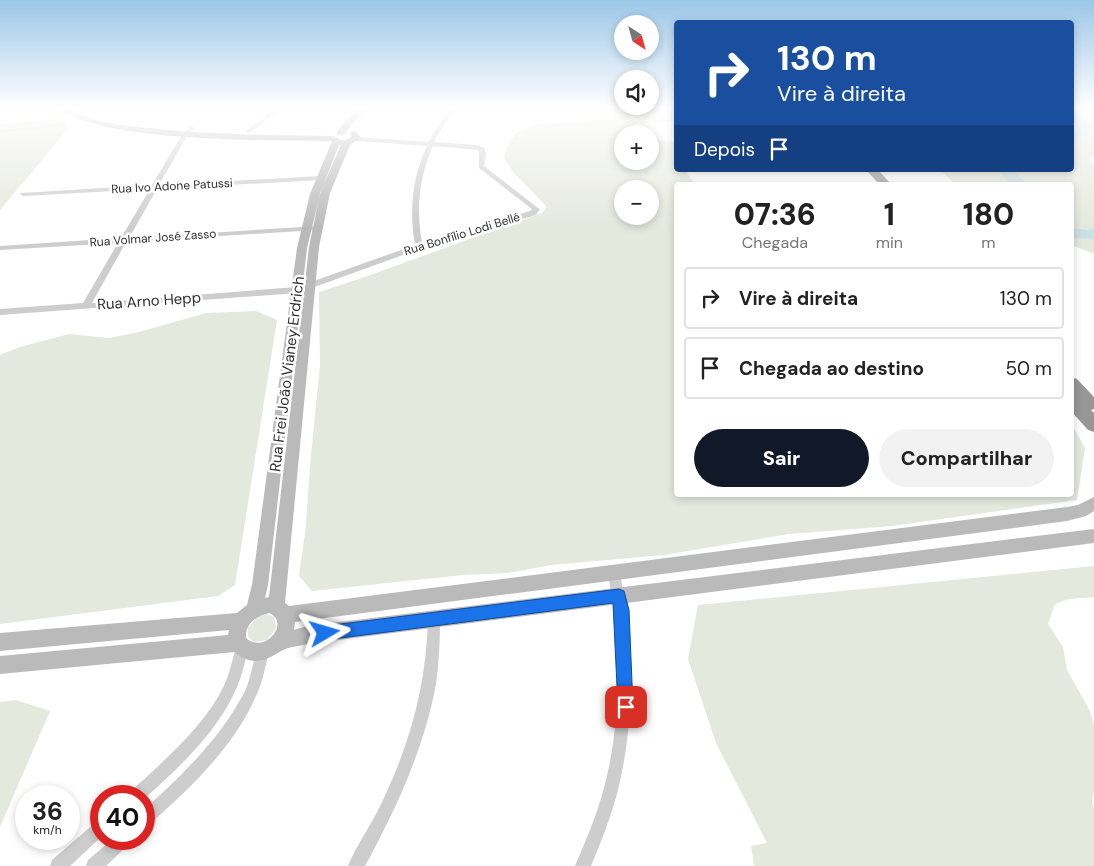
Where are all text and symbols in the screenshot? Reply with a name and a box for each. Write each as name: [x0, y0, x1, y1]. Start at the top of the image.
north arrow: [614, 15, 659, 60]
map controls: [614, 15, 659, 225]
text: 130 m: [777, 35, 877, 81]
icon: right: [694, 40, 759, 105]
button: sound: [614, 70, 659, 115]
text: Vire à direita: [777, 79, 906, 108]
button: +: [614, 125, 659, 170]
icon: arrive: [765, 135, 793, 163]
text: Depois: [694, 137, 755, 162]
street label: Rua Ivo Adone Patussi: [111, 175, 233, 197]
button: −: [614, 180, 659, 225]
text: 07:36: [734, 195, 816, 234]
text: 1: [884, 195, 895, 234]
text: 180: [963, 195, 1014, 234]
street label: Rua Bonfílio Lodi Bellé: [402, 209, 522, 259]
street label: Rua Volmar José Zasso: [89, 226, 217, 250]
text: Chegada: [742, 232, 808, 253]
text: min: [876, 232, 903, 253]
text: m: [981, 232, 996, 253]
street label: Rua Frei João Vianey Erdrich: [265, 275, 309, 473]
icon: right: [696, 284, 724, 312]
text: Vire à direita: [739, 286, 858, 311]
text: 130 m: [1000, 286, 1052, 311]
street label: Rua Arno Hepp: [96, 287, 202, 315]
icon: arrive: [696, 354, 724, 382]
text: Chegada ao destino: [739, 356, 924, 381]
text: 50 m: [1005, 356, 1052, 381]
button: Sair: [694, 429, 869, 487]
button: Compartilhar: [879, 429, 1054, 487]
position arrow: [298, 606, 350, 658]
pin: [605, 686, 647, 728]
icon: arrive: [612, 693, 640, 721]
speed limit sign: 40: [90, 785, 155, 850]
text: 36: [32, 795, 63, 828]
text: km/h: [33, 822, 62, 838]

